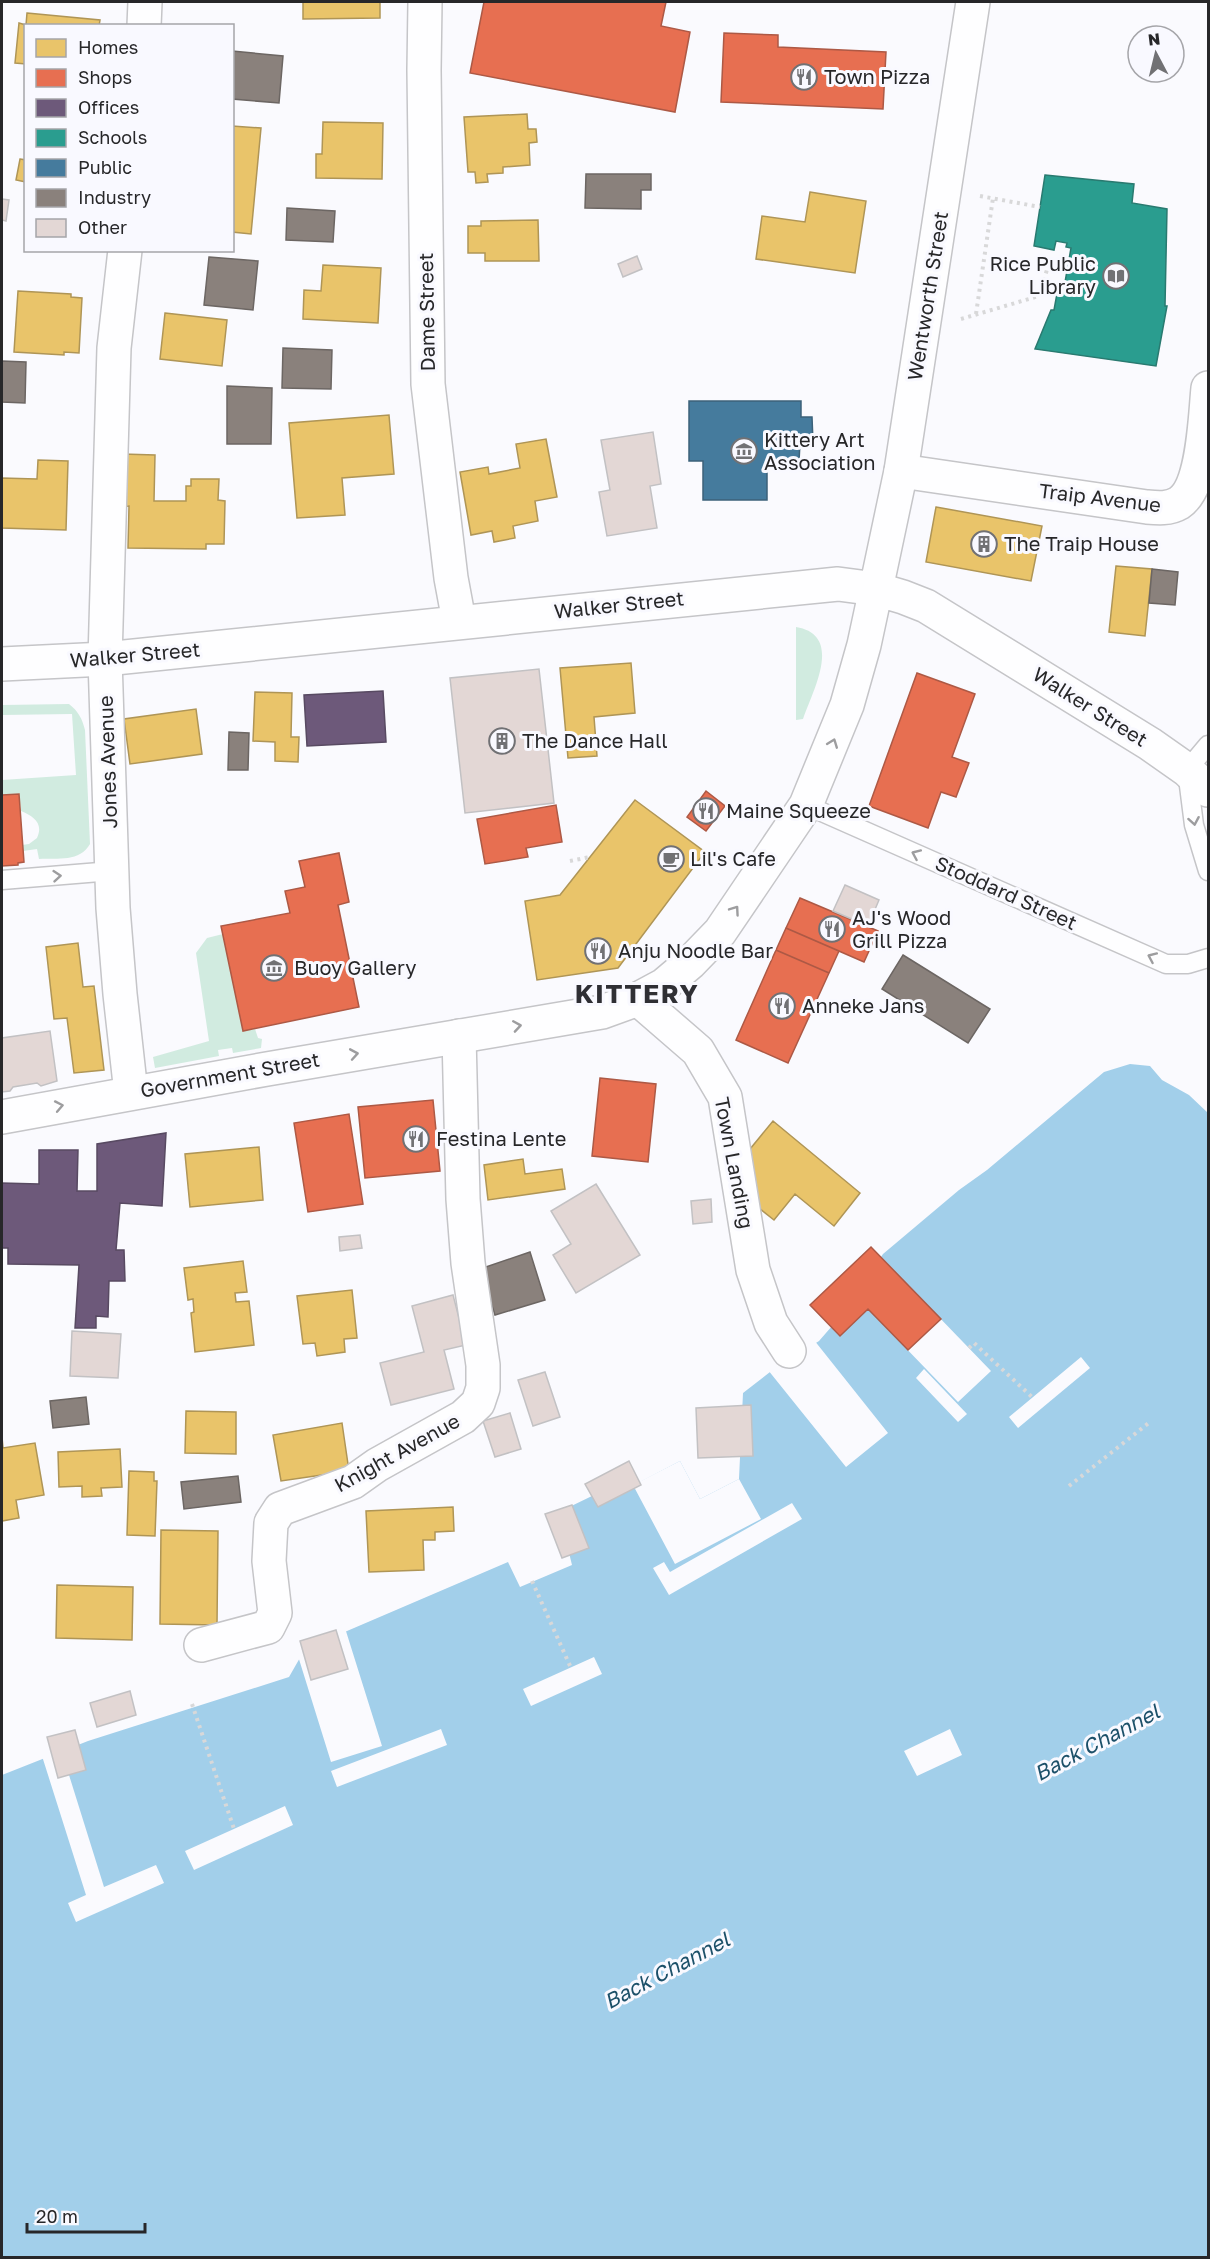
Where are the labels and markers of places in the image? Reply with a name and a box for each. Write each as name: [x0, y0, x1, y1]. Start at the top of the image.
restaurant icon: Town Pizza: [789, 62, 819, 92]
place label: Town Pizza: [824, 64, 930, 88]
place label: Rice Public Library: [989, 251, 1096, 298]
library icon: Rice Public Library: [1101, 261, 1131, 291]
place label: Kittery Art Association: [764, 427, 876, 474]
museum icon: Kittery Art Association: [729, 436, 759, 466]
building icon: The Traip House: [969, 529, 999, 559]
place label: The Traip House: [1004, 531, 1159, 555]
building icon: The Dance Hall: [487, 726, 517, 756]
place label: The Dance Hall: [522, 728, 668, 752]
restaurant icon: Maine Squeeze: [691, 796, 721, 826]
place label: Maine Squeeze: [726, 798, 871, 822]
cafe icon: Lil's Cafe: [656, 844, 686, 874]
place label: Lil's Cafe: [690, 846, 776, 870]
place label: AJ's Wood Grill Pizza: [852, 905, 951, 952]
restaurant icon: AJ's Wood Grill Pizza: [817, 914, 847, 944]
restaurant icon: Anju Noodle Bar: [583, 936, 613, 966]
place label: Anju Noodle Bar: [618, 938, 773, 962]
museum icon: Buoy Gallery: [259, 953, 289, 983]
place label: Buoy Gallery: [294, 955, 417, 979]
restaurant icon: Anneke Jans: [767, 991, 797, 1021]
place label: Anneke Jans: [802, 993, 924, 1017]
restaurant icon: Festina Lente: [401, 1124, 431, 1154]
place label: Festina Lente: [436, 1126, 566, 1150]

